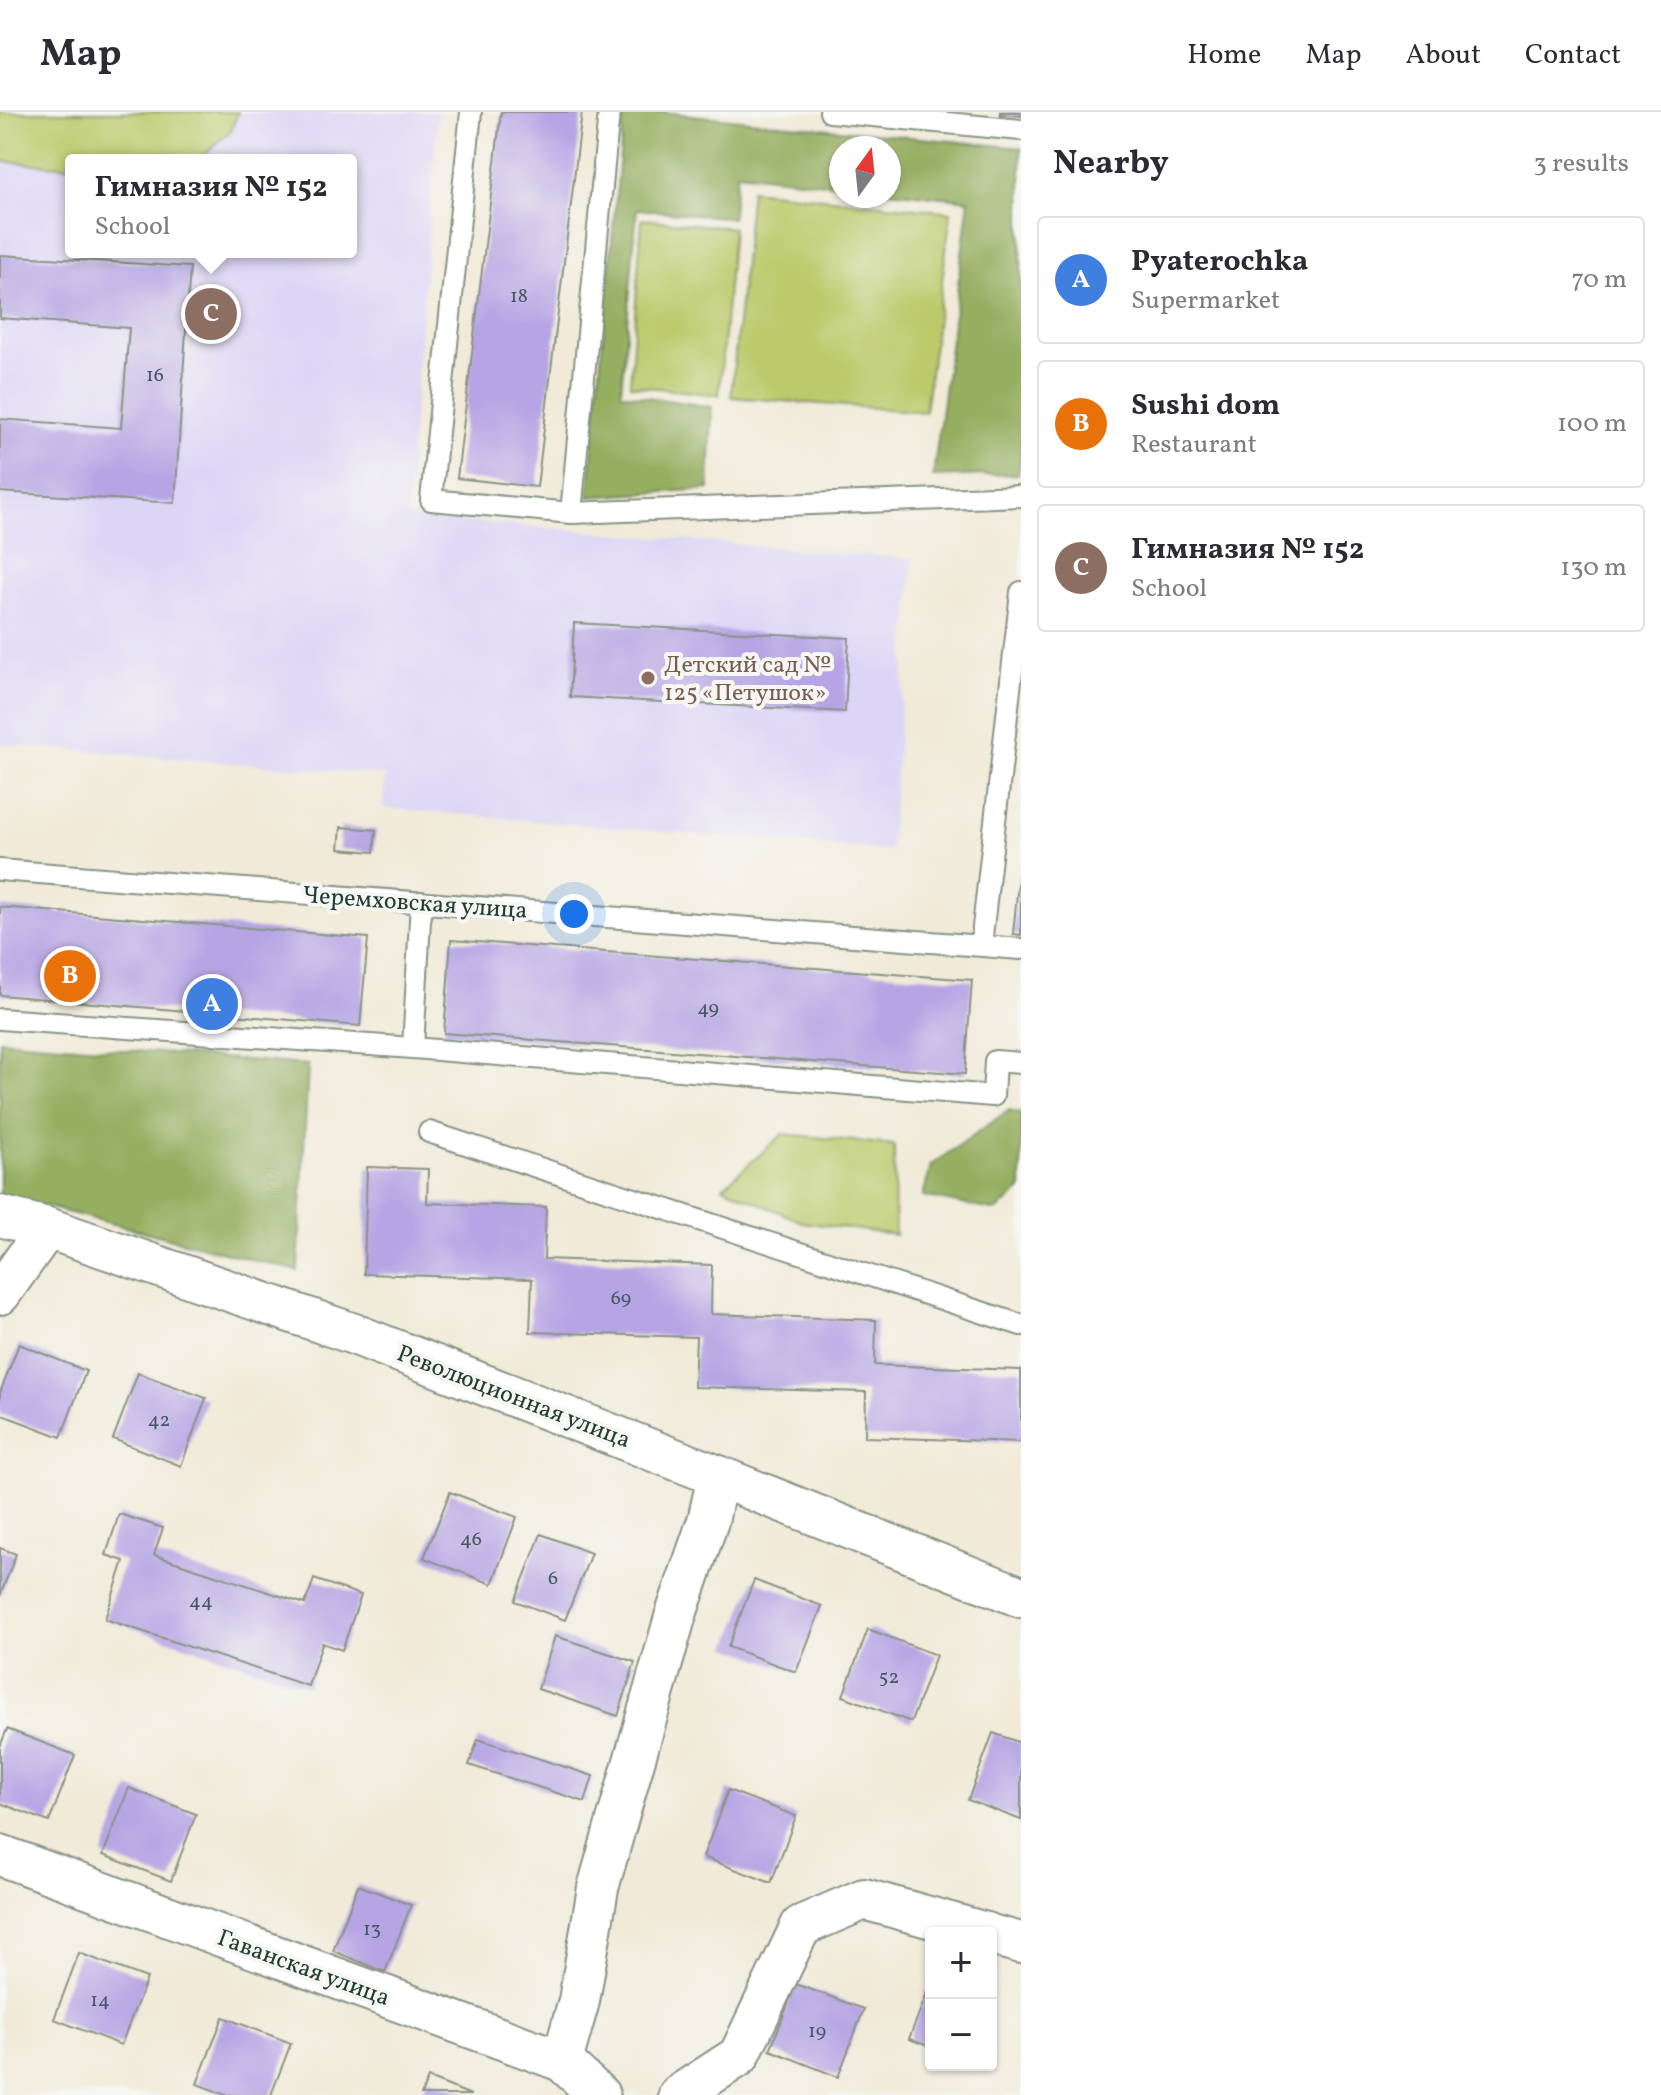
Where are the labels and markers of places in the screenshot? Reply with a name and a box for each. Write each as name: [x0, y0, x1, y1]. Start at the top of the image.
pin: C: [185, 284, 237, 344]
place label: Детский сад № 125 «Петушок»: [664, 649, 831, 711]
marker: Детский сад № 125 «Петушок»: [639, 669, 657, 687]
pin: B: [44, 946, 96, 1006]
pin: A: [186, 974, 238, 1034]

